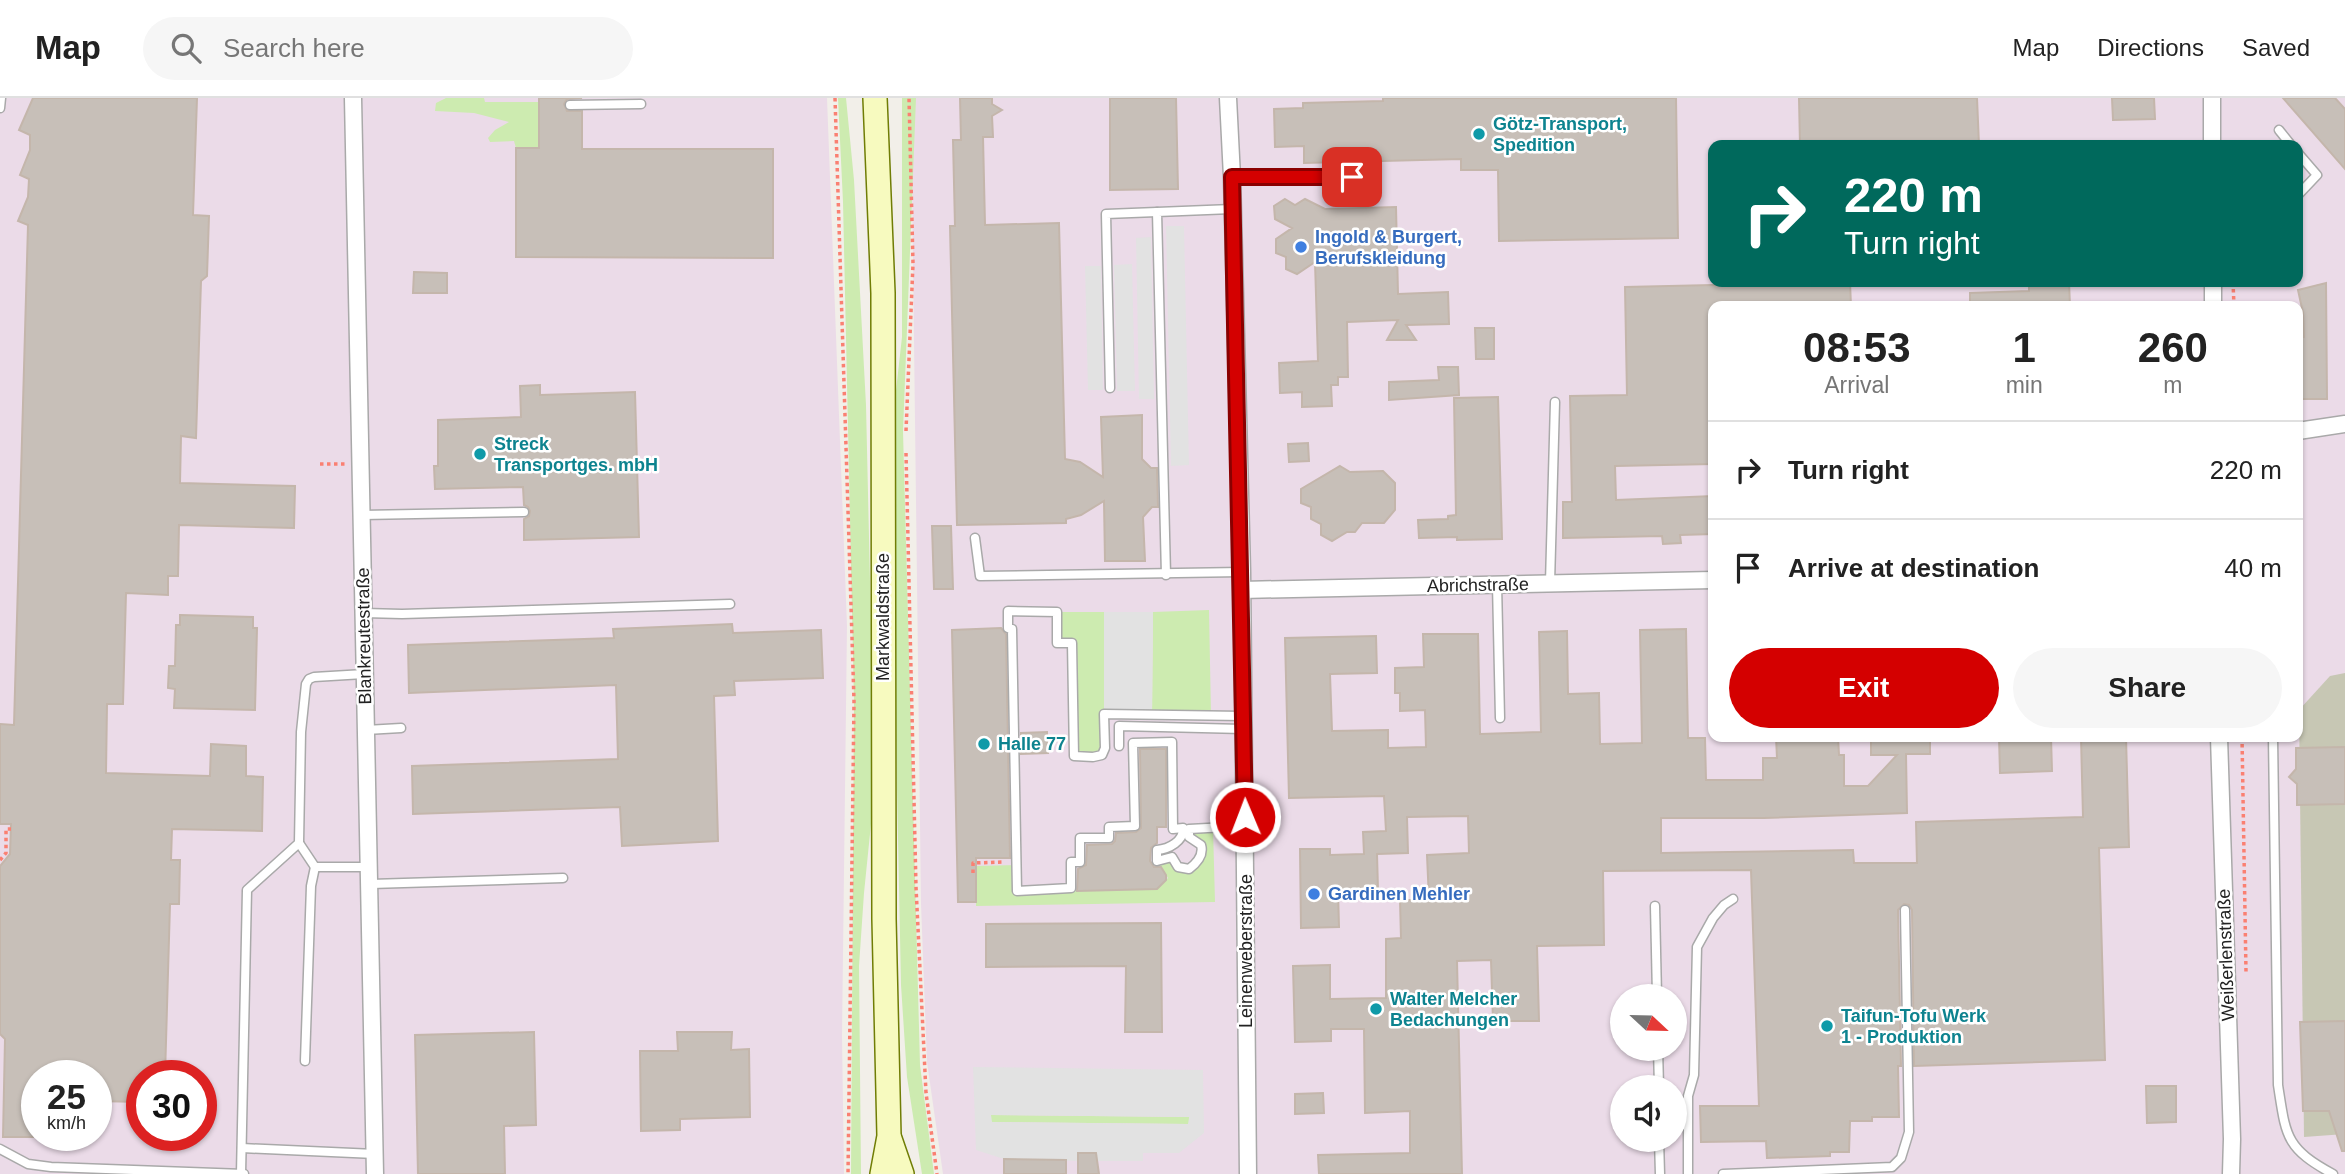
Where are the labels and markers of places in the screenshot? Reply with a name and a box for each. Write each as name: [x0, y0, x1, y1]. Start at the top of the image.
place label: Götz-Transport, Spedition: [1493, 114, 1627, 155]
marker: Götz-Transport, Spedition: [1471, 126, 1487, 142]
pin: [1322, 147, 1382, 207]
place label: Ingold & Burgert, Berufskleidung: [1315, 227, 1462, 268]
marker: Ingold & Burgert, Berufskleidung: [1293, 239, 1309, 255]
place label: Streck Transportges. mbH: [494, 434, 658, 475]
marker: Streck Transportges. mbH: [472, 446, 488, 462]
place label: Halle 77: [998, 734, 1066, 754]
marker: Halle 77: [976, 736, 992, 752]
place label: Gardinen Mehler: [1328, 884, 1470, 904]
marker: Gardinen Mehler: [1306, 886, 1322, 902]
place label: Walter Melcher Bedachungen: [1390, 989, 1517, 1030]
marker: Walter Melcher Bedachungen: [1368, 1001, 1384, 1017]
place label: Taifun-Tofu Werk 1 - Produktion: [1841, 1006, 1987, 1047]
marker: Taifun-Tofu Werk 1 - Produktion: [1819, 1018, 1835, 1034]

